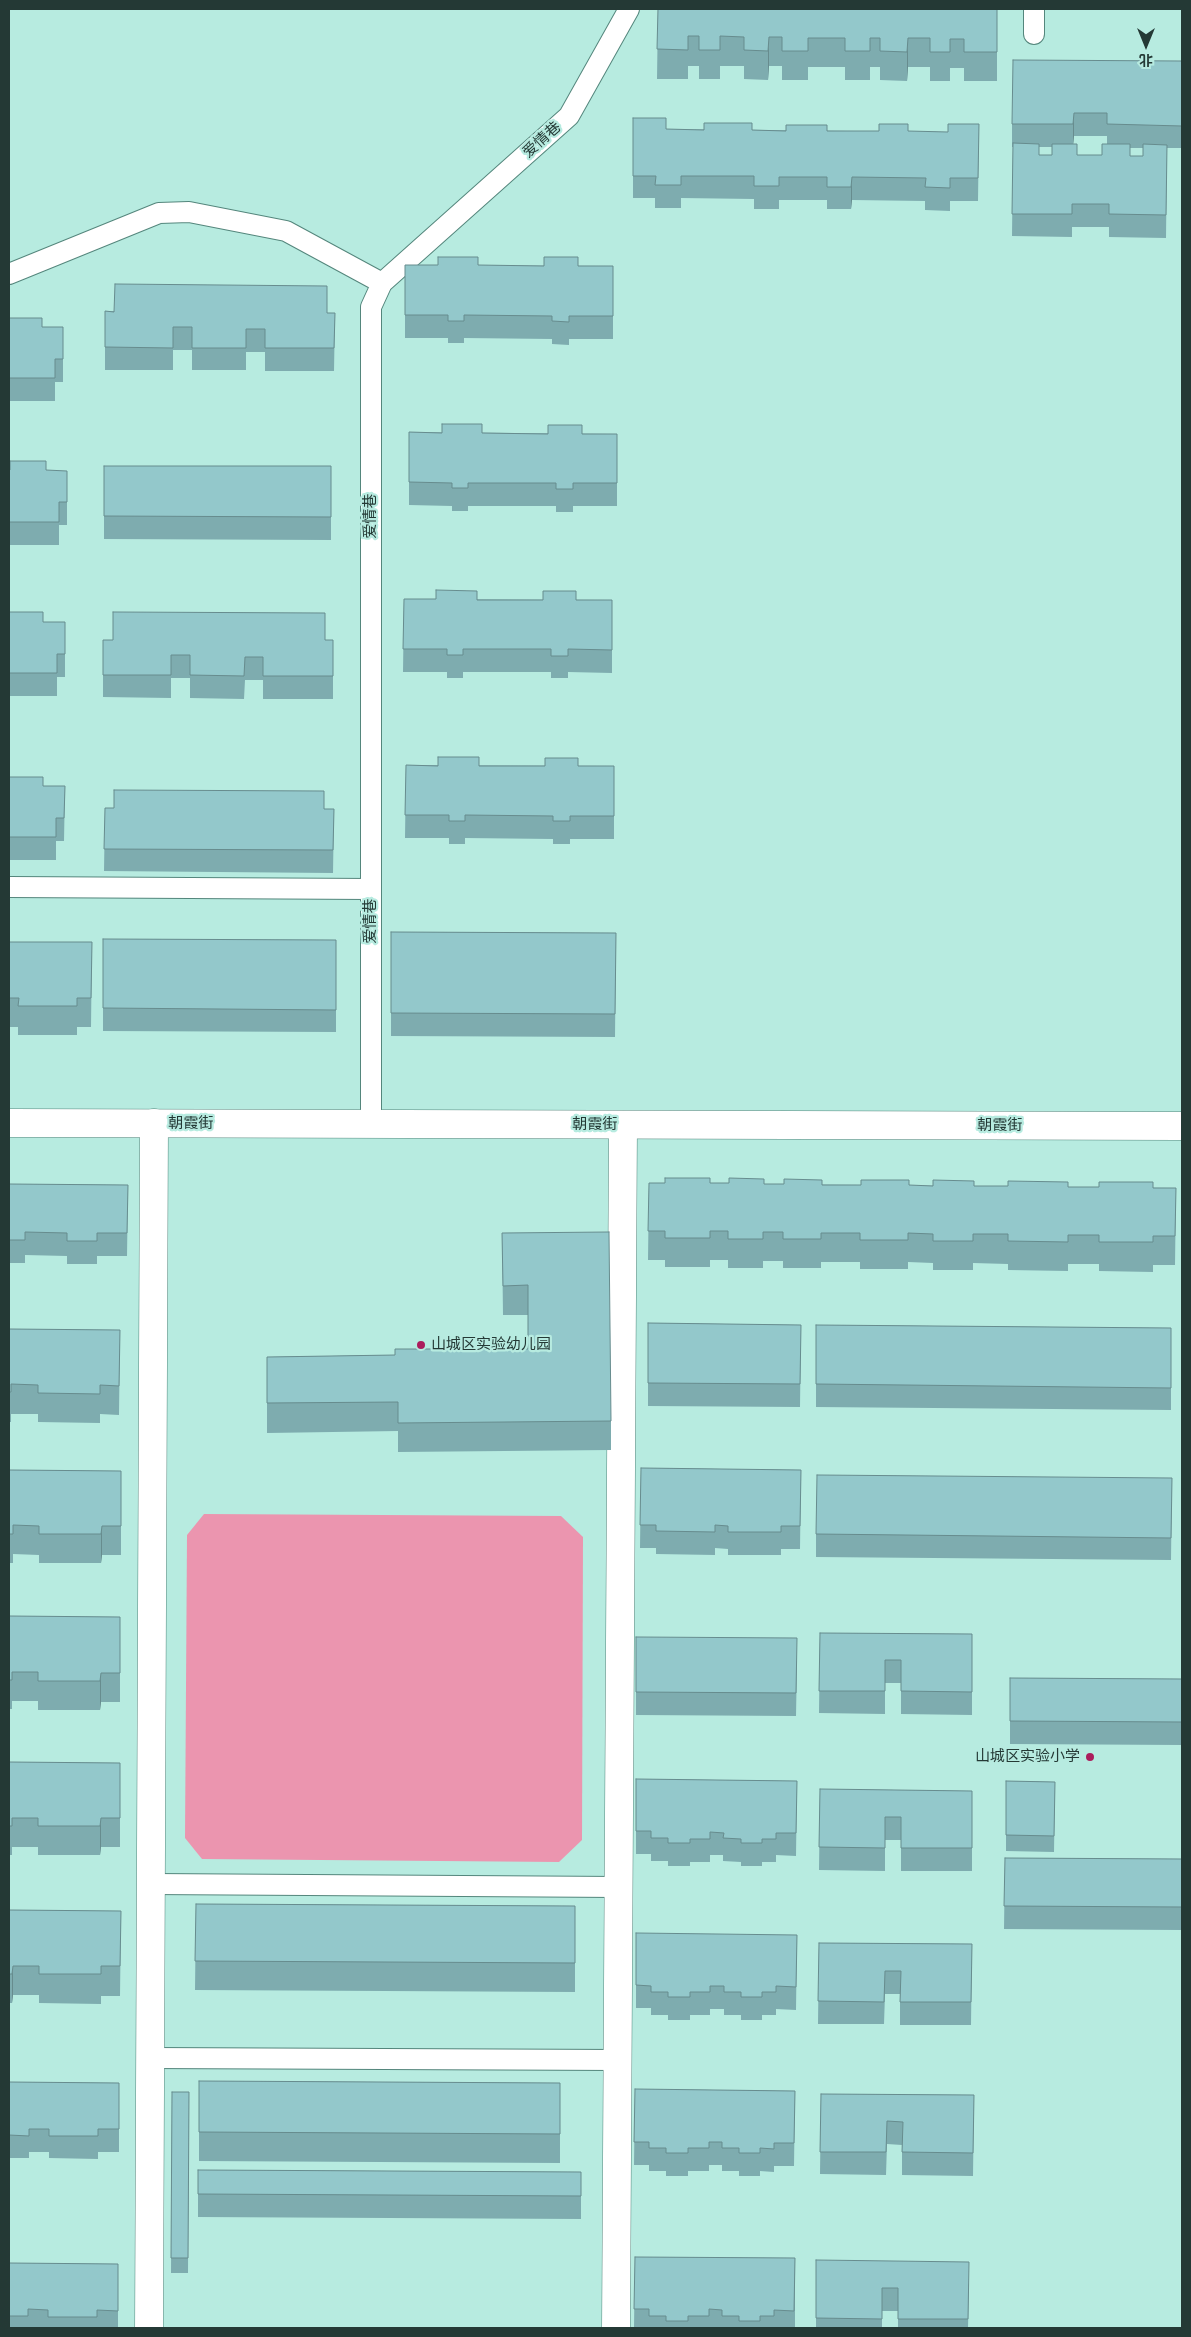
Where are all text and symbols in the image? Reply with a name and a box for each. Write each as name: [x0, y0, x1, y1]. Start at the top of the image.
north arrow: [1121, 20, 1171, 70]
text: 北: [1139, 51, 1153, 69]
street label: 爱情巷: [519, 118, 565, 162]
street label: 爱情巷: [362, 494, 380, 538]
street label: 爱情巷: [362, 899, 380, 943]
street label: 朝霞街: [169, 1115, 213, 1133]
street label: 朝霞街: [573, 1116, 617, 1134]
street label: 朝霞街: [978, 1117, 1022, 1135]
place label: 山城区实验幼儿园: [431, 1336, 551, 1354]
marker: 山城区实验幼儿园: [415, 1339, 427, 1351]
place label: 山城区实验小学: [975, 1748, 1080, 1766]
marker: 山城区实验小学: [1084, 1751, 1096, 1763]

